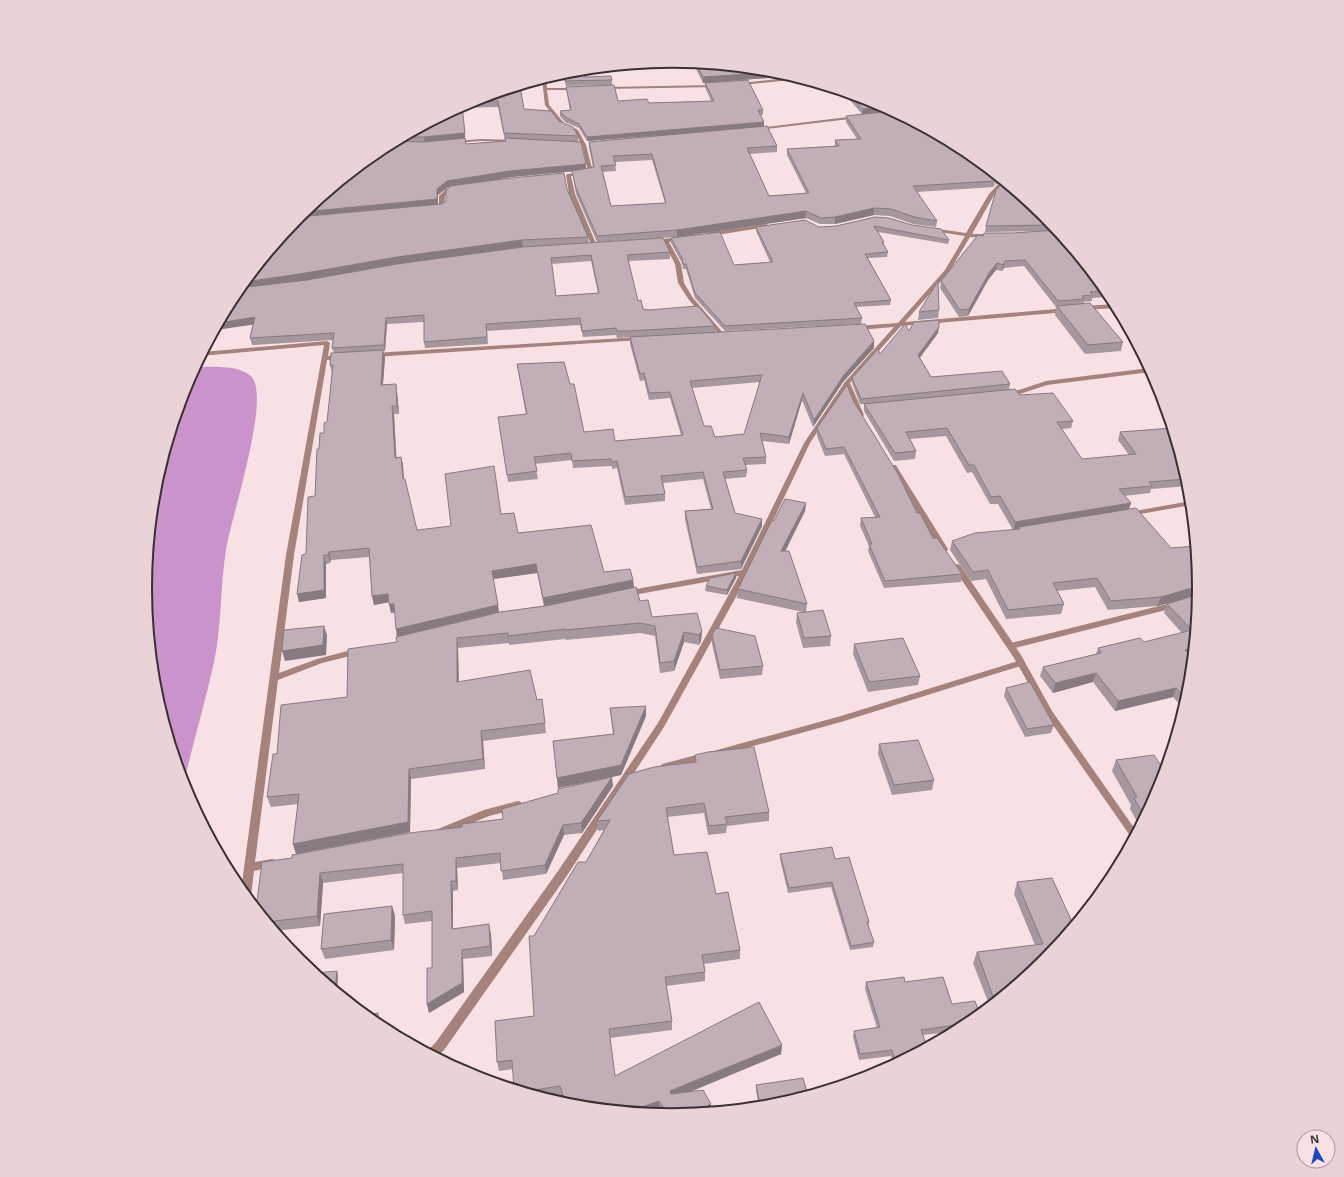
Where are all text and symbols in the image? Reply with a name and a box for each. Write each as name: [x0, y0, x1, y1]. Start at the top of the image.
north arrow: [1296, 1129, 1336, 1169]
text: N: [1309, 1131, 1320, 1147]

